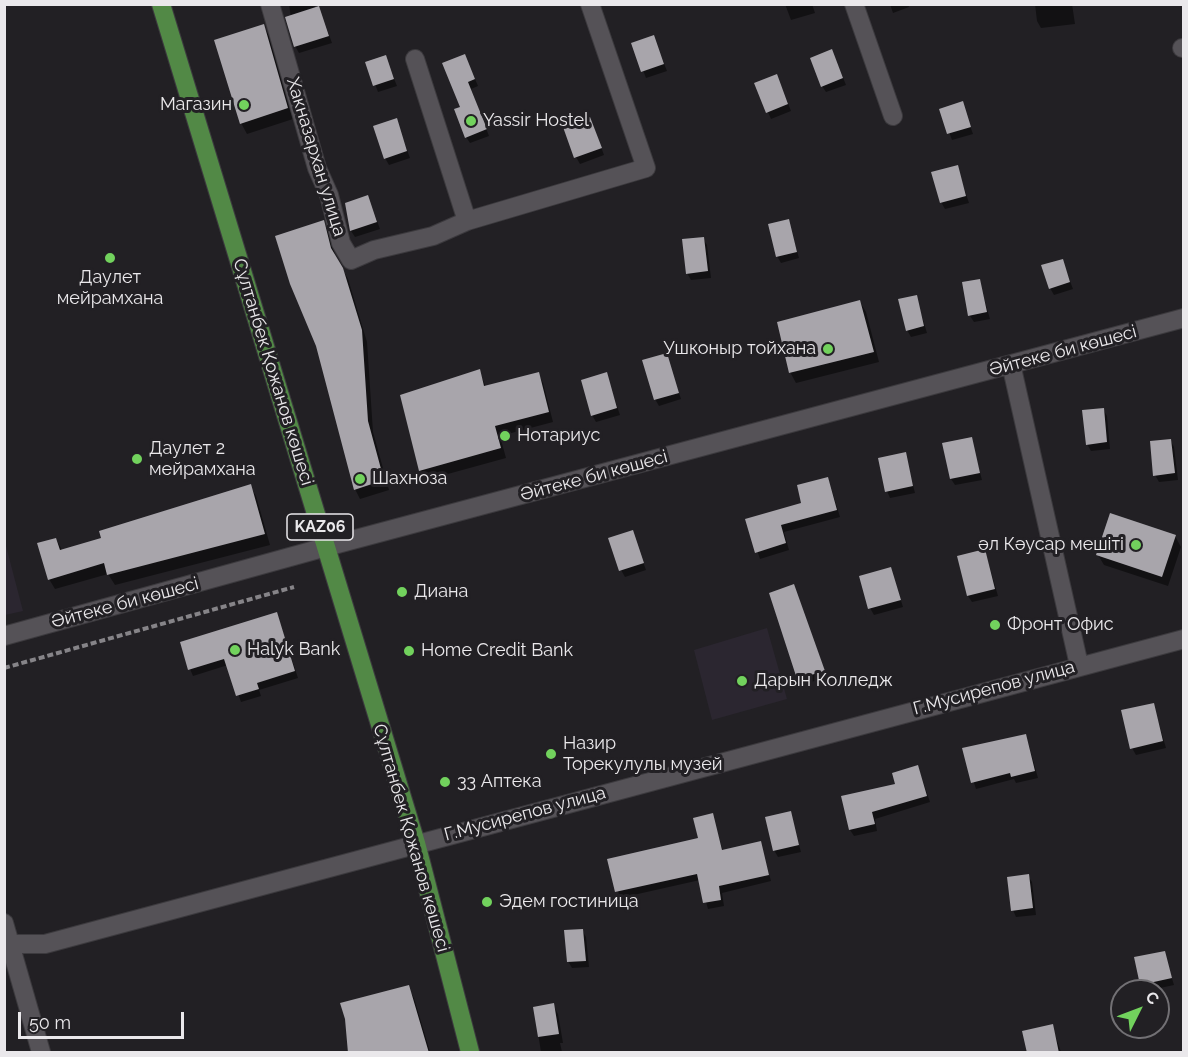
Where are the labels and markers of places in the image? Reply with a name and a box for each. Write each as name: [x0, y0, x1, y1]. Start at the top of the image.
place label: Магазин: [160, 94, 232, 116]
marker: Магазин: [237, 98, 251, 112]
place label: Yassir Hostel: [483, 110, 589, 132]
marker: Yassir Hostel: [464, 114, 478, 128]
marker: Даулет мейрамхана: [103, 251, 117, 265]
place label: Даулет мейрамхана: [57, 267, 163, 310]
place label: Ушконыр тойхана: [663, 338, 816, 360]
marker: Ушконыр тойхана: [821, 342, 835, 356]
place label: Нотариус: [517, 425, 600, 447]
marker: Нотариус: [498, 429, 512, 443]
place label: Даулет 2 мейрамхана: [149, 438, 256, 480]
marker: Даулет 2 мейрамхана: [130, 452, 144, 466]
place label: Шахноза: [372, 468, 447, 490]
marker: Шахноза: [353, 472, 367, 486]
place label: әл Кәусар мешіті: [978, 534, 1124, 556]
marker: әл Кәусар мешіті: [1129, 538, 1143, 552]
place label: Диана: [414, 581, 468, 603]
marker: Диана: [395, 585, 409, 599]
place label: Фронт Офис: [1007, 614, 1114, 636]
marker: Фронт Офис: [988, 618, 1002, 632]
place label: Halyk Bank: [247, 639, 340, 661]
place label: Home Credit Bank: [421, 640, 573, 662]
marker: Halyk Bank: [228, 643, 242, 657]
marker: Home Credit Bank: [402, 644, 416, 658]
place label: Дарын Колледж: [754, 670, 893, 692]
marker: Дарын Колледж: [735, 674, 749, 688]
place label: Назир Торекулулы музей: [563, 733, 722, 776]
marker: Назир Торекулулы музей: [544, 747, 558, 761]
place label: 33 Аптека: [457, 771, 541, 793]
marker: 33 Аптека: [438, 775, 452, 789]
place label: Эдем гостиница: [499, 891, 639, 913]
marker: Эдем гостиница: [480, 895, 494, 909]

